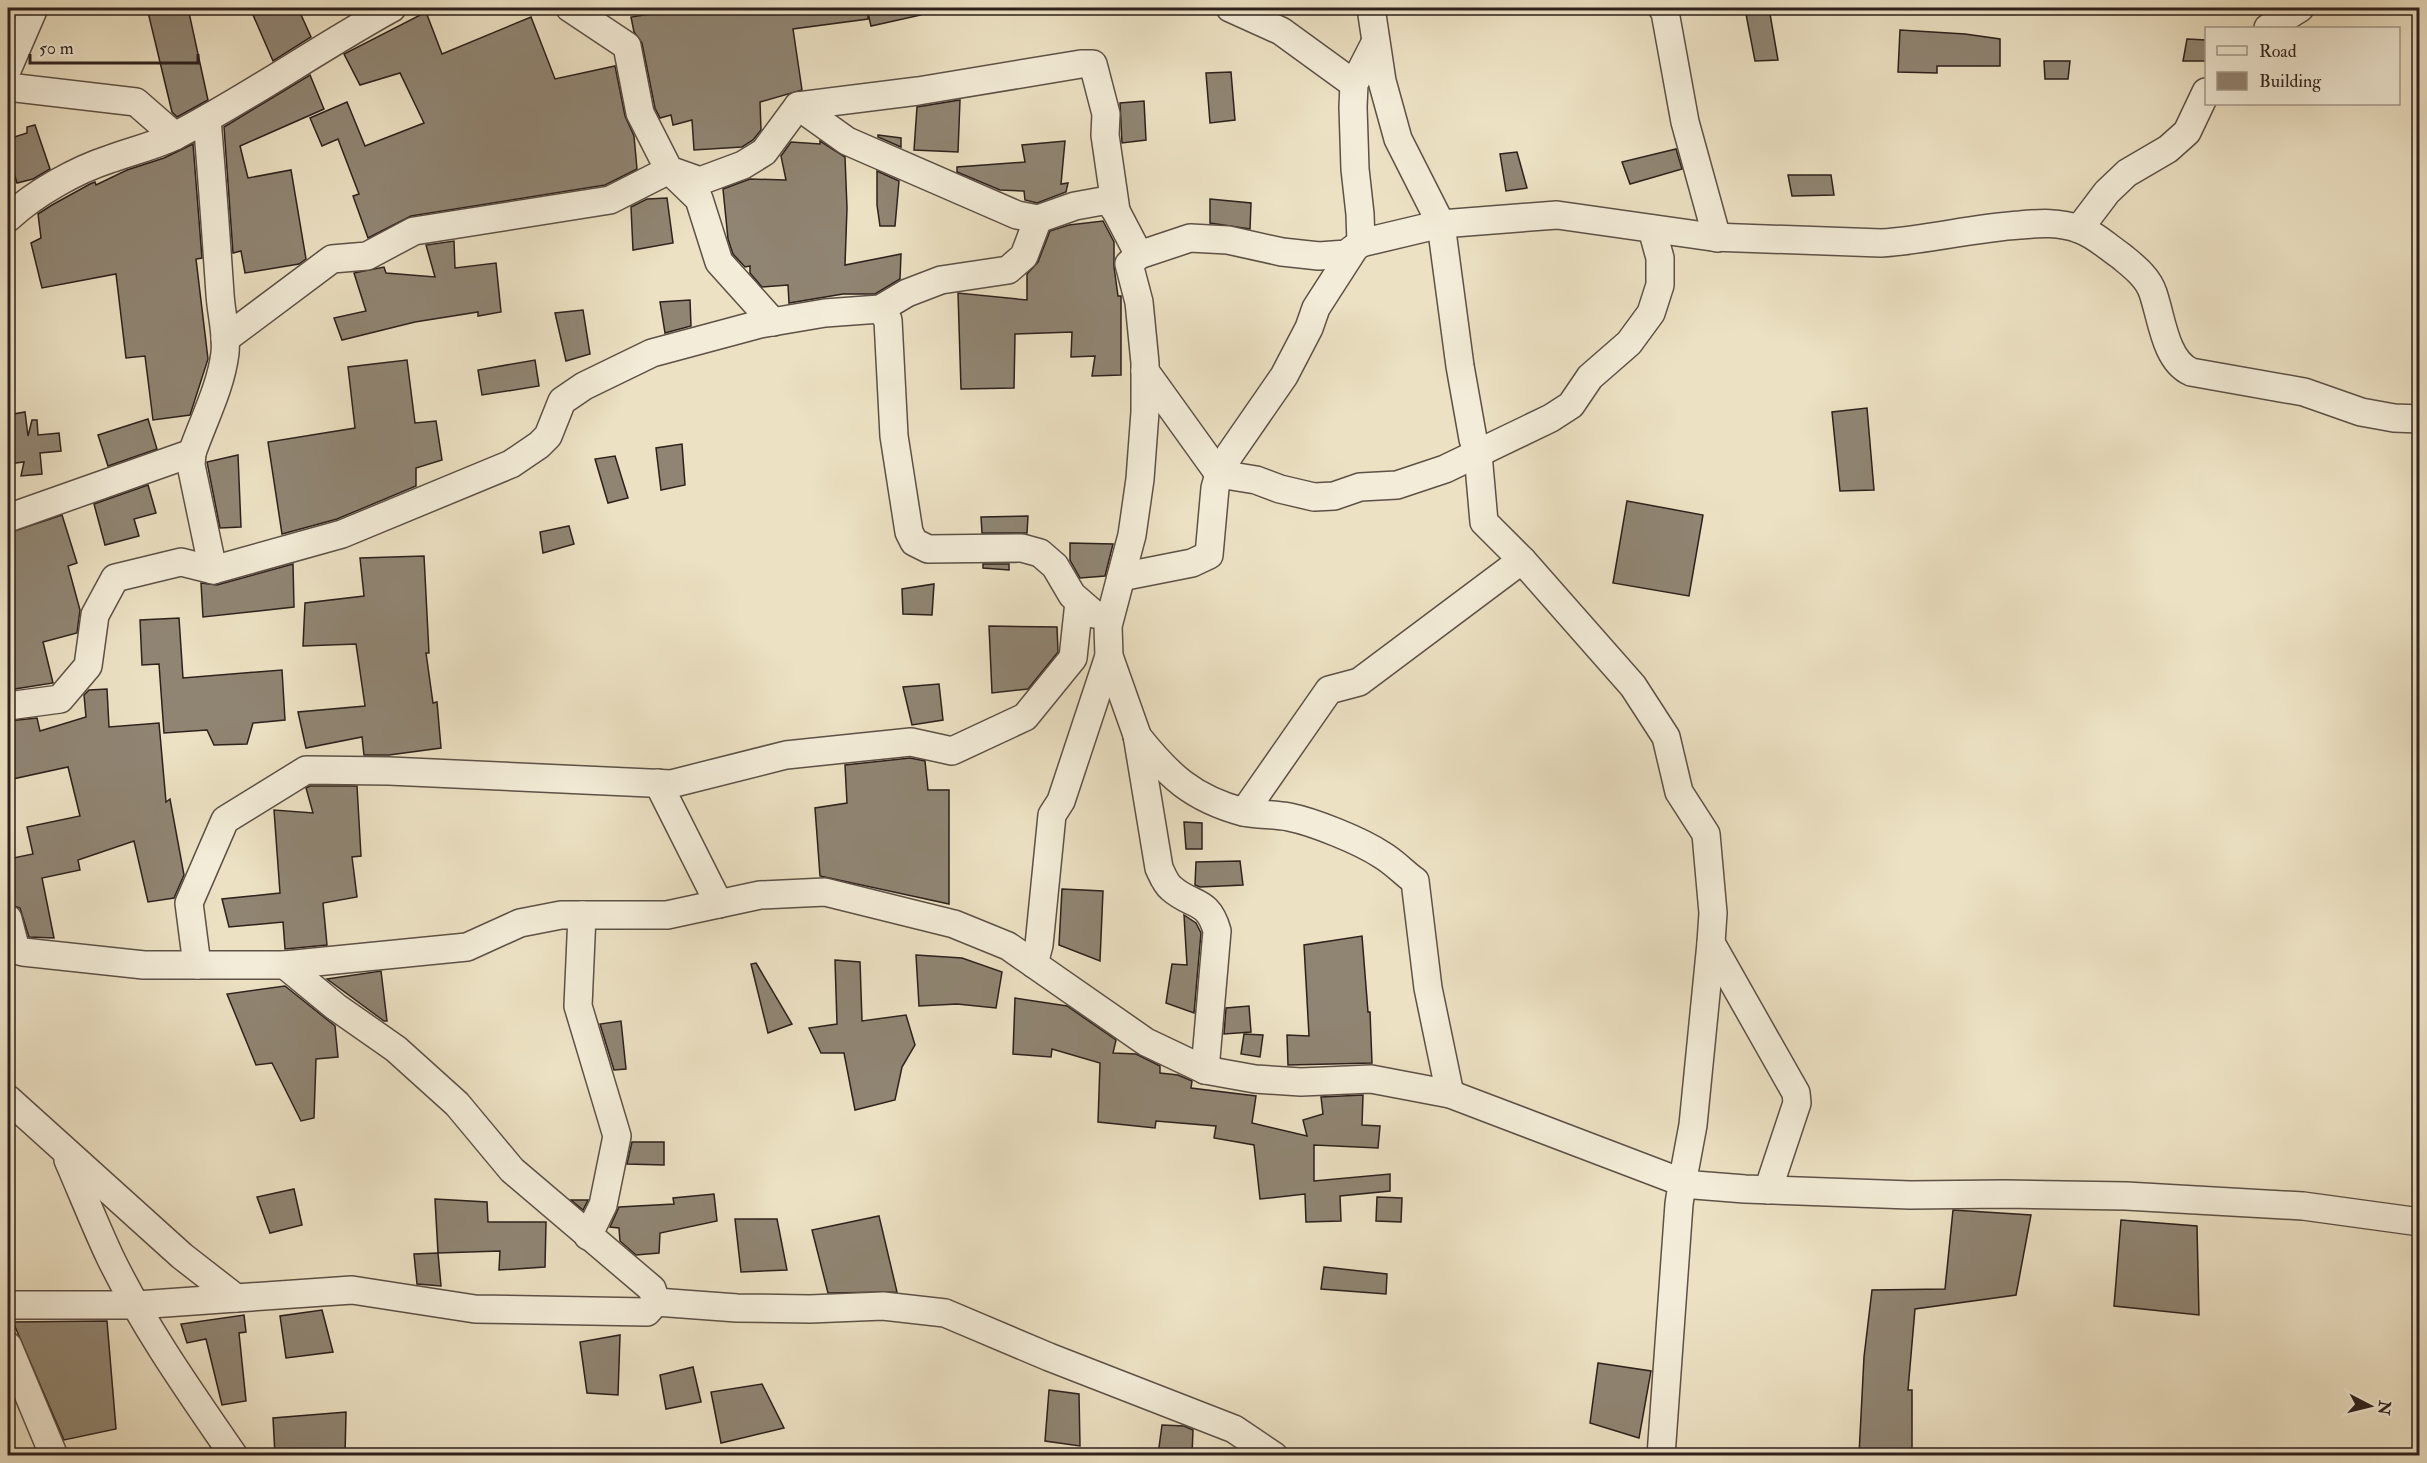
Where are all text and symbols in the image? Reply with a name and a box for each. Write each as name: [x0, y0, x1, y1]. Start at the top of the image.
scale bar: [30, 27, 198, 65]
legend: [2205, 27, 2400, 105]
text: 50 m: [39, 37, 74, 60]
text: Road: [2259, 40, 2297, 63]
text: Building: [2259, 70, 2322, 93]
north arrow: [2340, 1376, 2400, 1436]
text: N: [2373, 1398, 2395, 1417]

